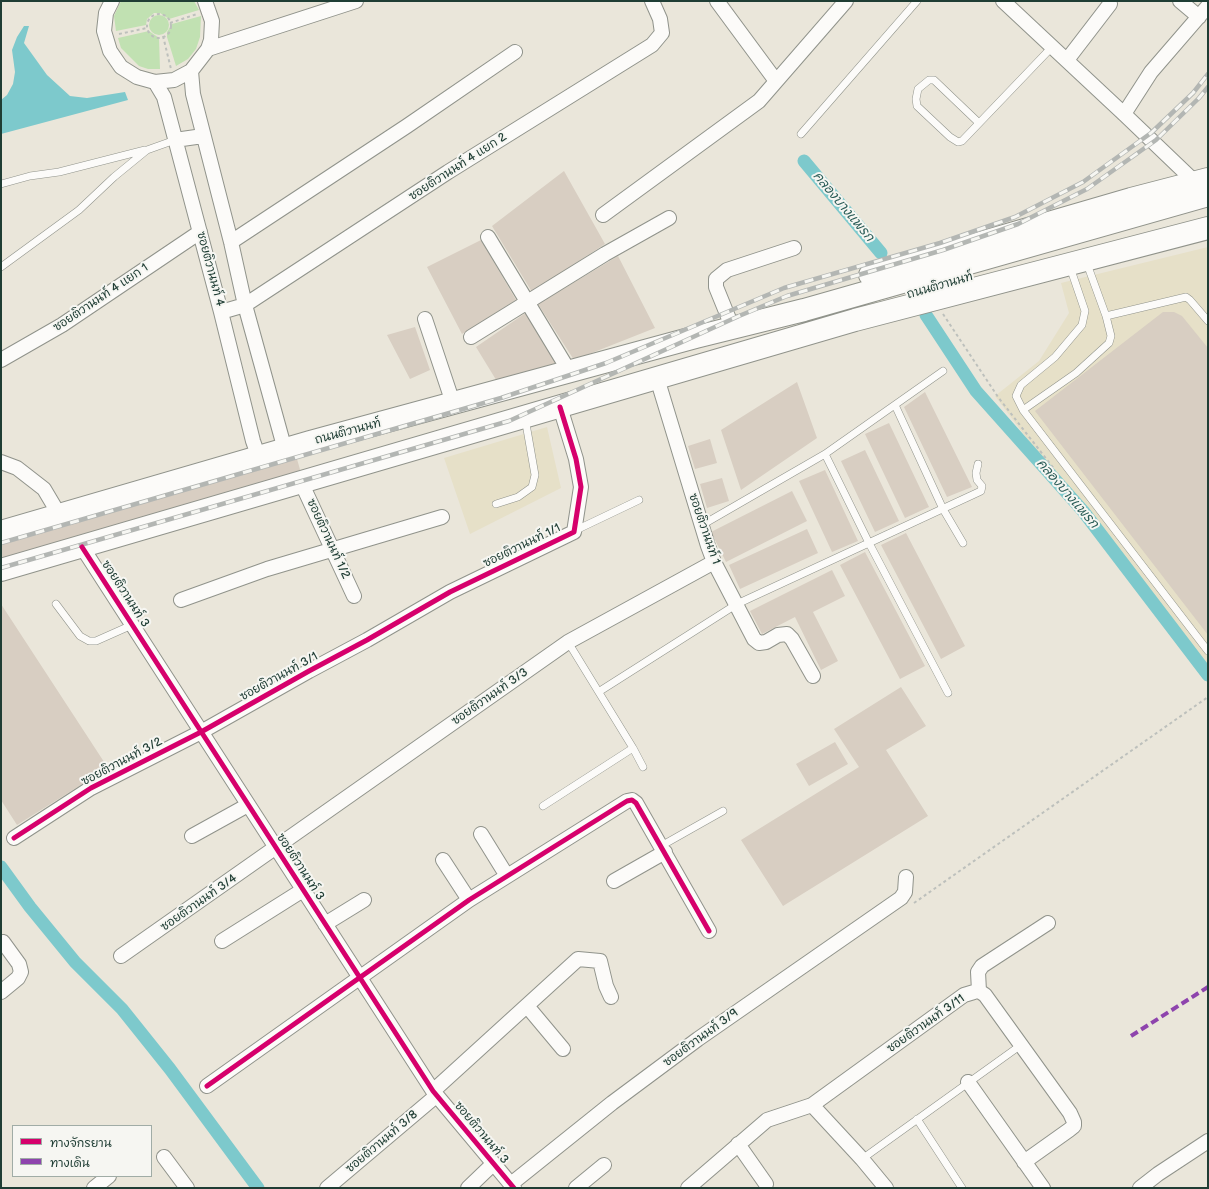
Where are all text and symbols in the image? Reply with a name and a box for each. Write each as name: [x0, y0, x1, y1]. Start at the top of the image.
street label: ซอยติวานนท์ 4 แยก 2: [406, 130, 510, 204]
water label: คลองบางแพรก: [809, 169, 877, 245]
street label: ซอยติวานนท์ 4: [193, 230, 227, 308]
street label: ซอยติวานนท์ 4 แยก 1: [51, 261, 151, 335]
street label: ถนนติวานนท์: [905, 270, 975, 302]
street label: ถนนติวานนท์: [313, 416, 383, 448]
water label: คลองบางแพรก: [1033, 456, 1101, 532]
street label: ซอยติวานนท์ 1: [685, 492, 723, 566]
street label: ซอยติวานนท์ 1/2: [303, 497, 353, 581]
street label: ซอยติวานนท์ 1/1: [481, 521, 563, 571]
street label: ซอยติวานนท์ 3: [98, 558, 152, 630]
street label: ซอยติวานนท์ 3/1: [238, 650, 320, 704]
street label: ซอยติวานนท์ 3/3: [449, 665, 531, 729]
street label: ซอยติวานนท์ 3/2: [79, 735, 165, 789]
street label: ซอยติวานนท์ 3: [273, 831, 327, 903]
street label: ซอยติวานนท์ 3/4: [158, 871, 240, 935]
street label: ซอยติวานนท์ 3/11: [884, 992, 968, 1056]
street label: ซอยติวานนท์ 3/9: [661, 1006, 741, 1070]
street label: ซอยติวานนท์ 3: [451, 1099, 511, 1167]
street label: ซอยติวานนท์ 3/8: [343, 1108, 421, 1176]
legend: [12, 1125, 152, 1177]
text: ทางจักรยาน: [50, 1136, 112, 1151]
text: ทางเดิน: [50, 1156, 90, 1171]

